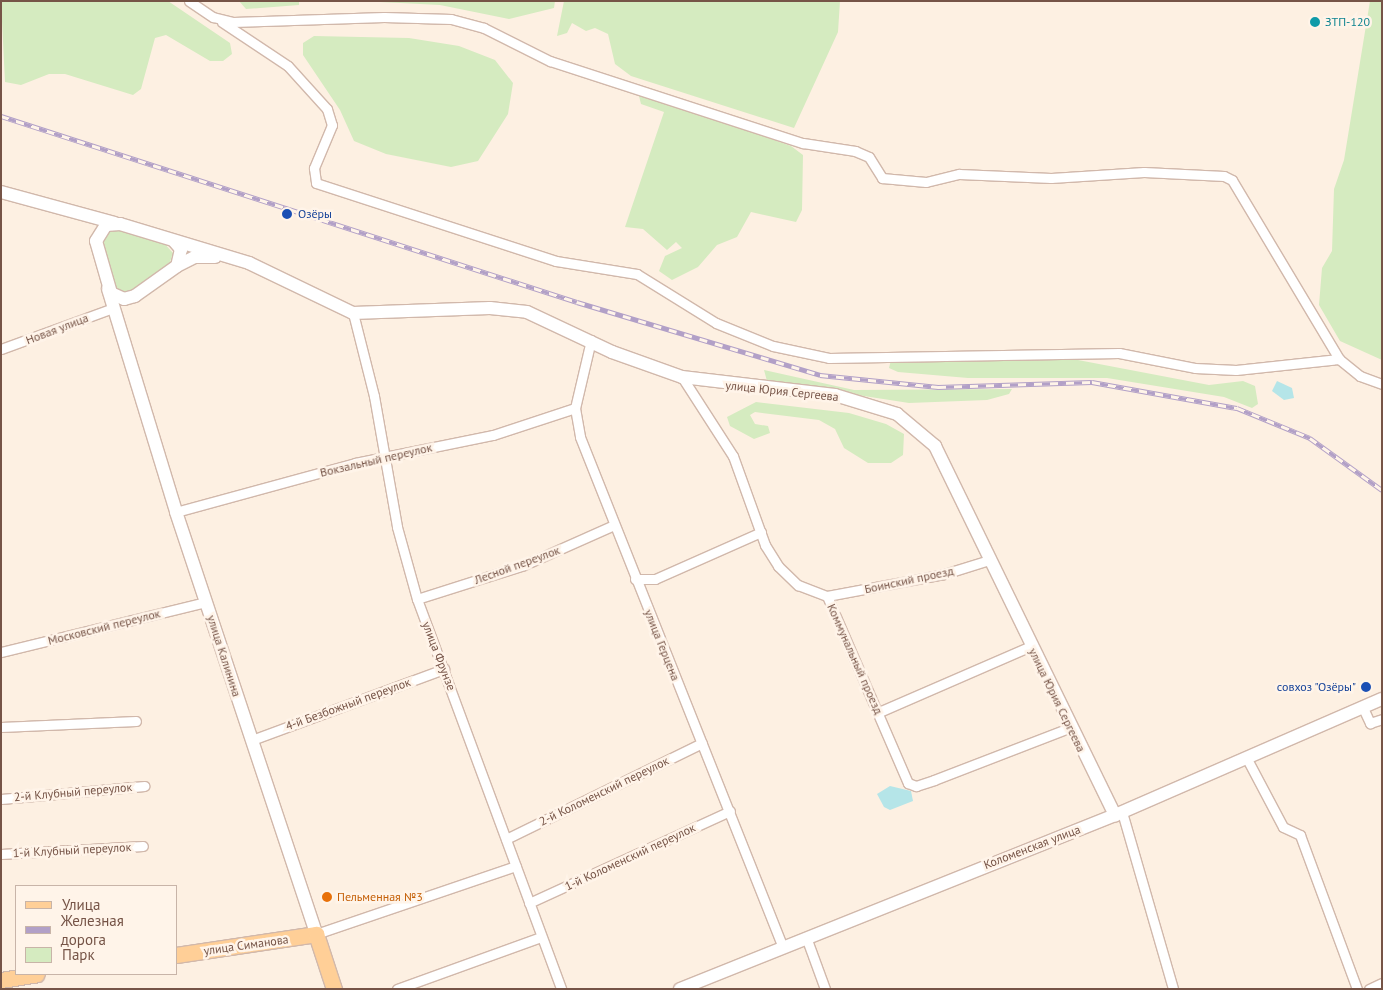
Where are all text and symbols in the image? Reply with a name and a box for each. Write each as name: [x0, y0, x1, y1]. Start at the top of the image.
place label: ЗТП-120: [1325, 15, 1370, 29]
marker: ЗТП-120: [1309, 16, 1321, 28]
marker: Озёры: [280, 207, 294, 221]
place label: Озёры: [298, 207, 332, 221]
street label: Новая улица: [24, 310, 90, 348]
street label: улица Юрия Сергеева: [725, 378, 839, 404]
street label: Вокзальный переулок: [318, 440, 434, 480]
street label: Лесной переулок: [472, 543, 562, 587]
street label: Боинский проезд: [863, 564, 955, 596]
street label: Коммунальный проезд: [824, 602, 886, 716]
street label: Московский переулок: [46, 606, 162, 648]
street label: улица Герцена: [641, 607, 683, 683]
street label: улица Калинина: [204, 613, 244, 699]
street label: улица Фрунзе: [419, 619, 459, 693]
street label: улица Юрия Сергеева: [1026, 646, 1088, 754]
street label: 4-й Безбожный переулок: [284, 675, 412, 733]
place label: совхоз "Озёры": [1276, 680, 1356, 694]
marker: совхоз "Озёры": [1360, 681, 1372, 693]
street label: 2-й Коломенский переулок: [537, 753, 671, 829]
street label: 2-й Клубный переулок: [13, 780, 133, 804]
street label: 1-й Коломенский переулок: [562, 820, 698, 894]
street label: Коломенская улица: [982, 822, 1082, 872]
street label: 1-й Клубный переулок: [12, 840, 132, 860]
legend: [15, 885, 178, 975]
place label: Пельменная №3: [337, 890, 423, 904]
marker: Пельменная №3: [321, 891, 333, 903]
text: Улица: [62, 895, 100, 914]
text: Железная дорога: [61, 911, 124, 949]
street label: улица Симанова: [203, 932, 289, 958]
text: Парк: [62, 945, 95, 964]

